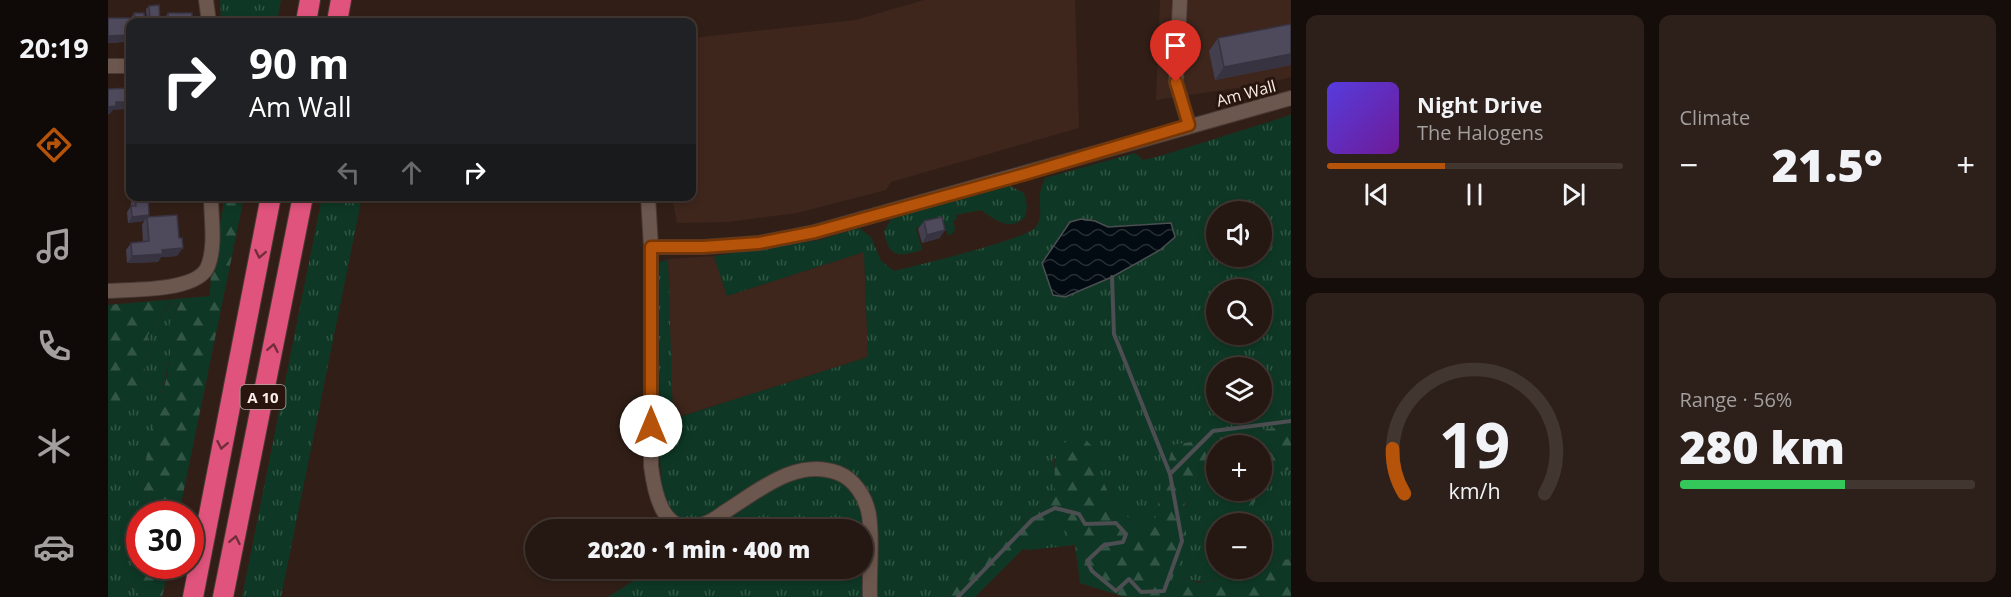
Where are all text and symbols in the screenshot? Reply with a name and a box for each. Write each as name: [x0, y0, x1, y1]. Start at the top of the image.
pin: [1150, 20, 1201, 82]
text: 20:19: [19, 29, 89, 66]
icon: arrive: [1159, 29, 1192, 62]
text: 90 m: [249, 34, 349, 91]
icon: right: [150, 42, 228, 120]
street label: Am Wall: [1214, 75, 1278, 111]
text: Am Wall: [249, 88, 352, 125]
text: Night Drive: [1417, 89, 1542, 119]
text: Climate: [1680, 104, 1750, 131]
text: The Halogens: [1417, 119, 1544, 146]
icon: directions: [33, 124, 75, 166]
text: 21.5°: [1772, 134, 1883, 195]
text: −: [1680, 142, 1698, 187]
text: +: [1956, 142, 1975, 187]
icon: left: [332, 156, 365, 189]
icon: ahead: [395, 156, 428, 189]
icon: right: [458, 156, 491, 189]
icon: previous: [1360, 178, 1393, 211]
icon: pause: [1458, 178, 1491, 211]
icon: next: [1557, 178, 1590, 211]
map controls: [1206, 201, 1272, 579]
button: sound: [1206, 201, 1272, 267]
icon: music: [33, 225, 75, 267]
one-way arrow: [254, 249, 267, 259]
button: search: [1206, 279, 1272, 345]
icon: phone: [33, 325, 75, 367]
one-way arrow: [266, 344, 279, 354]
button: layers: [1206, 357, 1272, 423]
road number: A 10: [240, 385, 286, 409]
text: Range · 56%: [1680, 386, 1792, 413]
position arrow: [619, 394, 683, 458]
text: 19: [1439, 401, 1510, 486]
text: 280 km: [1680, 416, 1845, 477]
icon: climate: [33, 425, 75, 467]
button: +: [1206, 435, 1272, 501]
one-way arrow: [216, 440, 229, 450]
text: km/h: [1449, 477, 1501, 506]
speed limit sign: 30: [126, 501, 204, 579]
button: −: [1206, 513, 1272, 579]
icon: car: [33, 526, 75, 568]
text: 20:20 · 1 min · 400 m: [588, 534, 810, 564]
one-way arrow: [228, 535, 241, 545]

